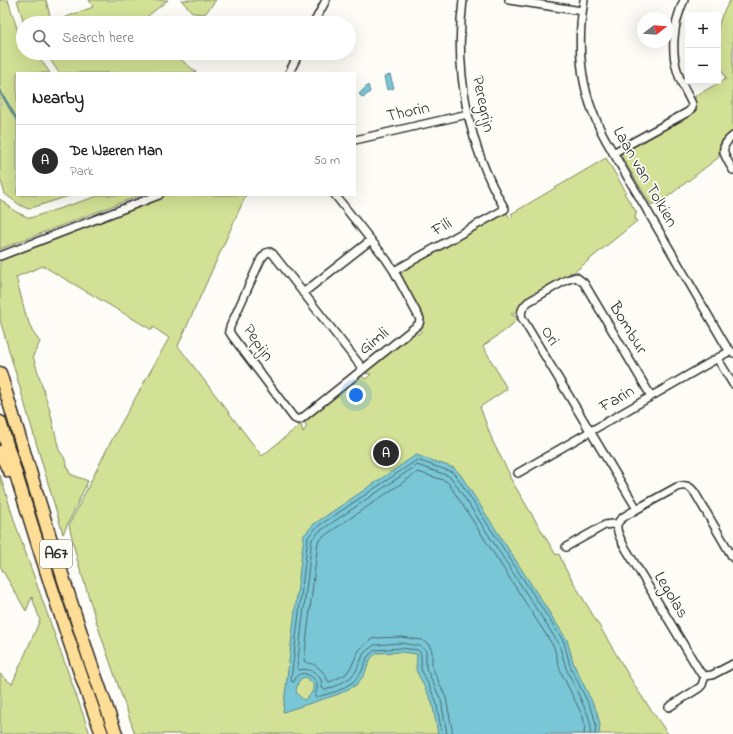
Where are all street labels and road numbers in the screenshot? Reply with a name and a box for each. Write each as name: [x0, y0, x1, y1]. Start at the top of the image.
street label: Peregrijn: [463, 73, 501, 135]
street label: Thorin: [384, 95, 432, 129]
street label: Laan van Tolkien: [606, 122, 684, 232]
street label: Fili: [426, 211, 457, 243]
street label: Bombur: [602, 296, 654, 360]
street label: Pepijn: [236, 319, 280, 367]
street label: Gimli: [353, 321, 395, 361]
street label: Ori: [534, 321, 566, 351]
street label: Farin: [594, 379, 639, 420]
road number: A67: [40, 540, 72, 568]
street label: Legolas: [646, 567, 695, 624]

